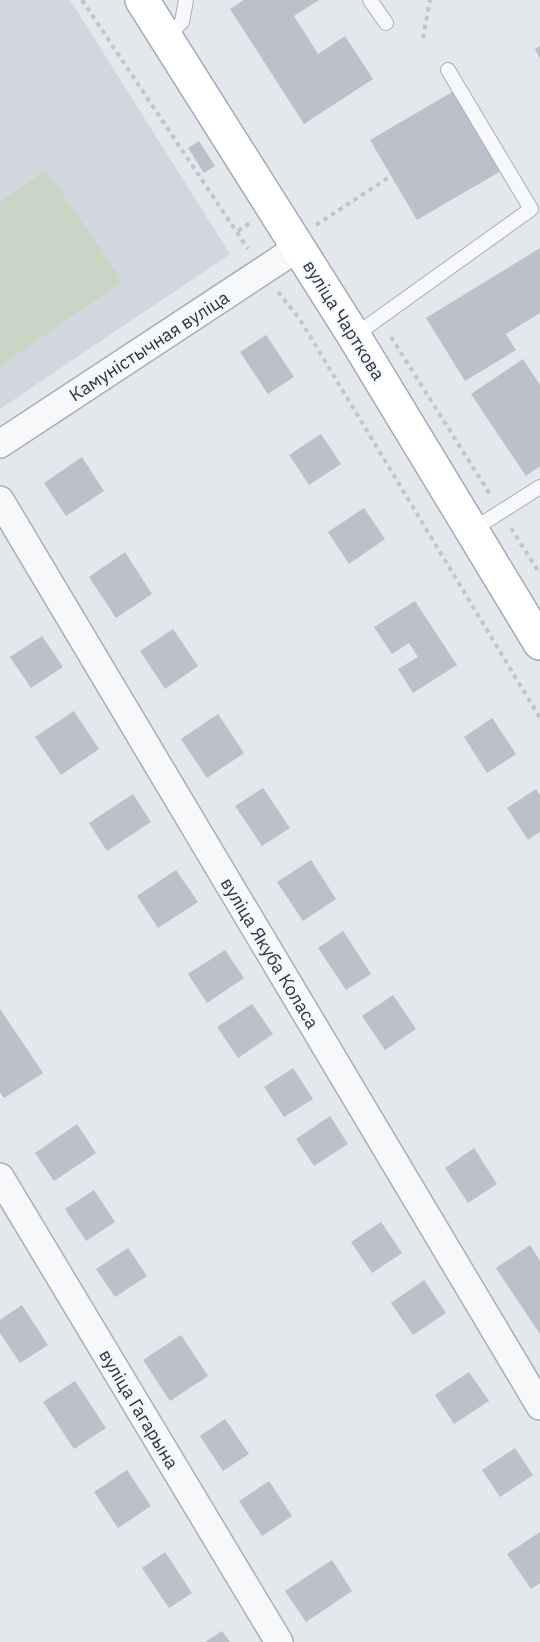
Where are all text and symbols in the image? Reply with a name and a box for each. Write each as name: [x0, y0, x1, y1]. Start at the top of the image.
street label: вуліца Чарткова: [298, 256, 390, 385]
street label: Камуністычная вуліца: [65, 285, 234, 406]
street label: вуліца Якуба Коласа: [216, 873, 324, 1033]
street label: вуліца Гагарына: [94, 1345, 184, 1473]

